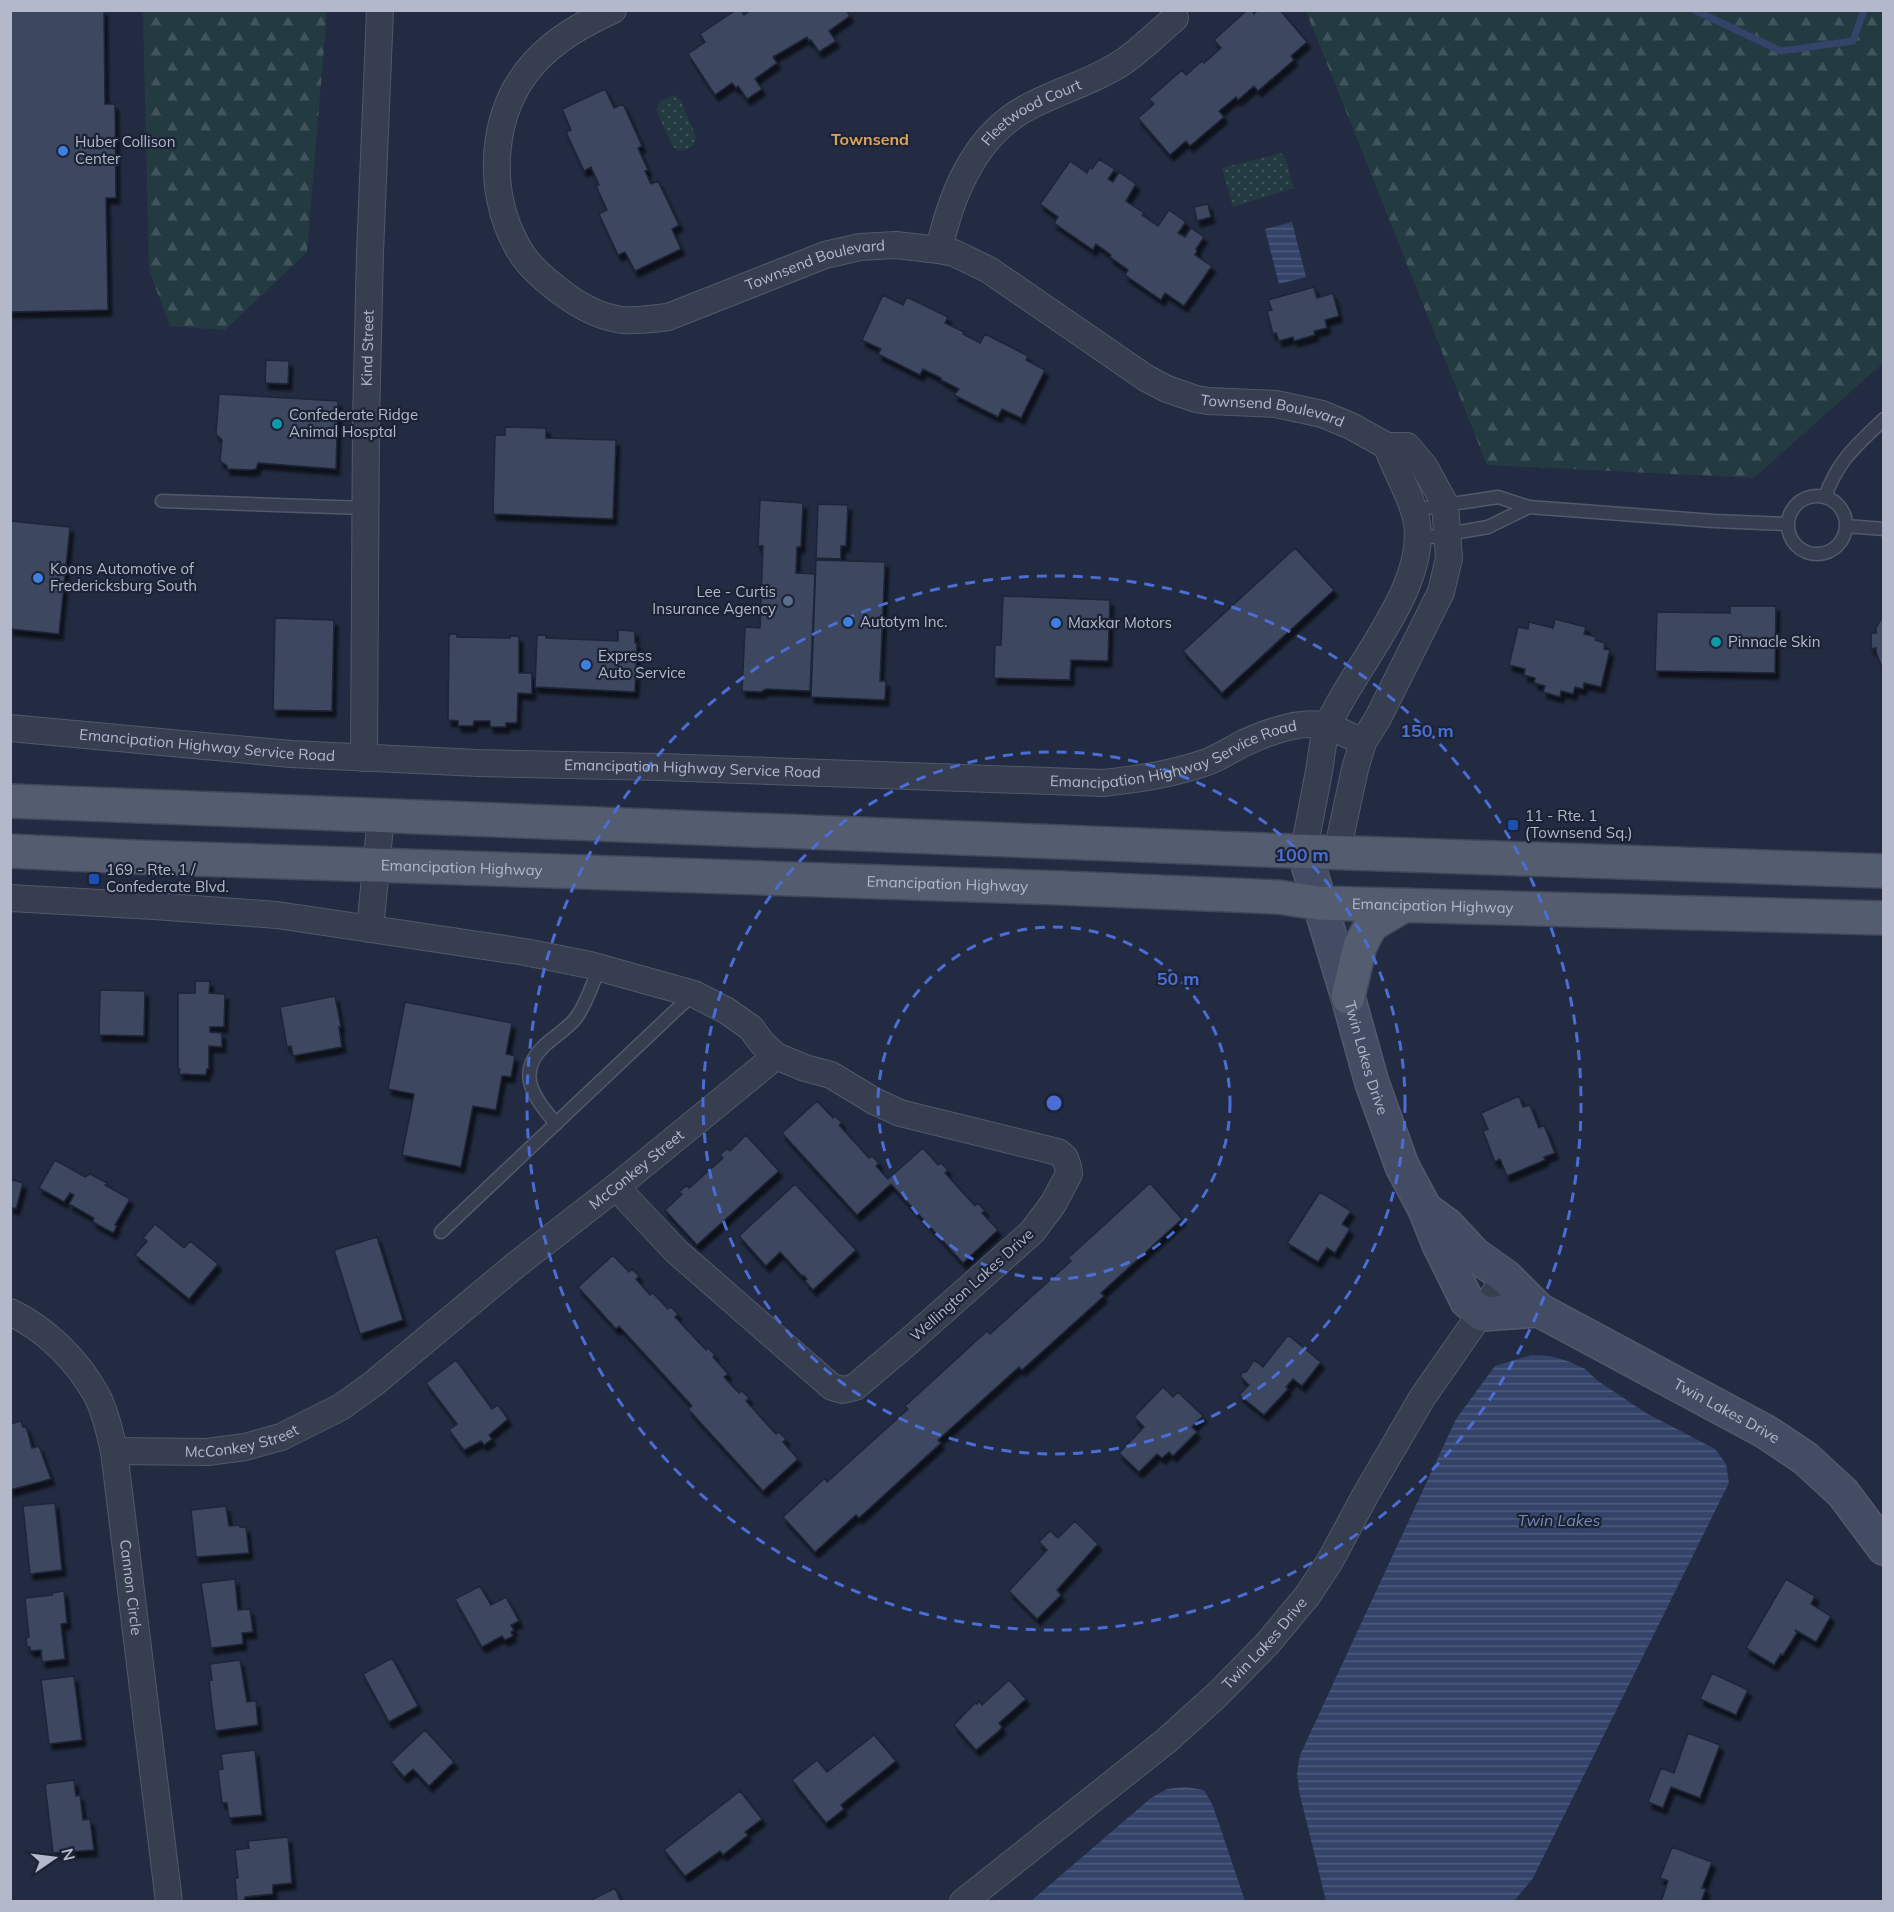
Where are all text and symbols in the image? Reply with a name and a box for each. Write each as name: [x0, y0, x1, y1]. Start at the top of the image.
street label: Fleetwood Court: [977, 75, 1084, 149]
district label: Townsend: [831, 129, 909, 149]
place label: Huber Collison Center: [75, 132, 175, 168]
marker: Huber Collison Center: [56, 144, 70, 158]
street label: Townsend Boulevard: [742, 236, 886, 295]
street label: Kind Street: [357, 310, 378, 386]
street label: Townsend Boulevard: [1199, 390, 1347, 431]
place label: Confederate Ridge Animal Hosptal: [289, 405, 418, 441]
marker: Confederate Ridge Animal Hosptal: [270, 417, 284, 431]
place label: Koons Automotive of Fredericksburg South: [50, 559, 197, 595]
marker: Koons Automotive of Fredericksburg South: [31, 571, 45, 585]
place label: Lee - Curtis Insurance Agency: [652, 582, 776, 618]
marker: Lee - Curtis Insurance Agency: [781, 594, 795, 608]
place label: Autotym Inc.: [860, 612, 947, 631]
place label: Maxkar Motors: [1068, 613, 1172, 632]
marker: Autotym Inc.: [841, 615, 855, 629]
marker: Maxkar Motors: [1049, 616, 1063, 630]
place label: Pinnacle Skin: [1728, 632, 1820, 651]
marker: Pinnacle Skin: [1709, 635, 1723, 649]
place label: Express Auto Service: [598, 646, 686, 682]
marker: Express Auto Service: [579, 658, 593, 672]
street label: Emancipation Highway Service Road: [1050, 715, 1298, 792]
text: 150 m: [1400, 719, 1454, 742]
street label: Emancipation Highway Service Road: [78, 724, 336, 765]
street label: Emancipation Highway Service Road: [564, 755, 821, 782]
place label: 11 - Rte. 1 (Townsend Sq.): [1525, 806, 1632, 842]
marker: 11 - Rte. 1 (Townsend Sq.): [1506, 818, 1520, 832]
text: 100 m: [1275, 843, 1329, 866]
street label: Emancipation Highway: [381, 855, 543, 880]
place label: 169 - Rte. 1 / Confederate Blvd.: [106, 860, 229, 896]
street label: Emancipation Highway: [866, 871, 1029, 896]
marker: 169 - Rte. 1 / Confederate Blvd.: [87, 872, 101, 886]
street label: Emancipation Highway: [1352, 894, 1514, 917]
text: 50 m: [1157, 967, 1199, 990]
street label: Twin Lakes Drive: [1341, 999, 1393, 1117]
centre of rings: [1044, 1093, 1064, 1113]
street label: McConkey Street: [585, 1125, 688, 1213]
street label: Wellington Lakes Drive: [906, 1224, 1037, 1345]
street label: Twin Lakes Drive: [1670, 1374, 1784, 1447]
street label: McConkey Street: [185, 1420, 302, 1461]
water label: Twin Lakes: [1518, 1510, 1600, 1530]
street label: Cannon Circle: [116, 1538, 146, 1636]
street label: Twin Lakes Drive: [1218, 1593, 1311, 1693]
north arrow: [24, 1828, 84, 1888]
text: N: [57, 1846, 80, 1863]

